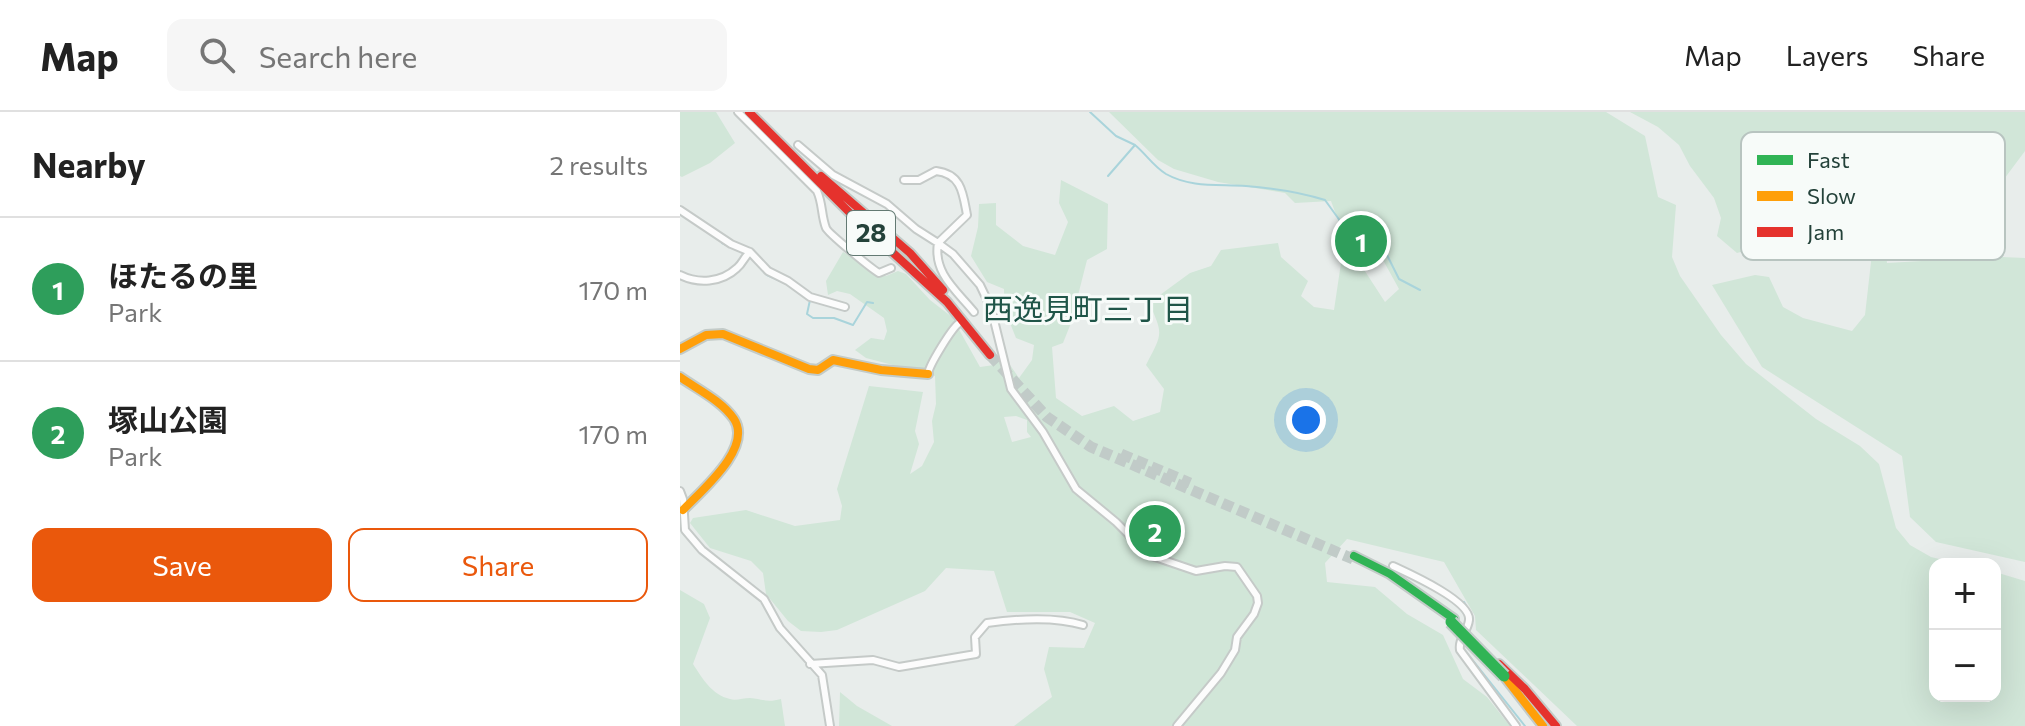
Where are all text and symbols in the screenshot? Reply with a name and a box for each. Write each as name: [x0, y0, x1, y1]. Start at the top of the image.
search box: [167, 19, 727, 91]
text: Map: [40, 32, 119, 79]
icon: search: [195, 33, 239, 77]
text: Search here: [259, 37, 417, 74]
text: Map: [1684, 38, 1742, 72]
text: Layers: [1786, 38, 1868, 72]
text: Share: [1912, 38, 1985, 72]
legend: [1741, 132, 2005, 260]
text: Nearby: [32, 143, 146, 185]
text: Fast: [1807, 146, 1850, 173]
text: 2 results: [550, 149, 648, 180]
text: Slow: [1807, 182, 1856, 209]
road number: 28: [847, 211, 895, 255]
pin: 1: [1335, 211, 1387, 271]
text: Jam: [1807, 218, 1844, 245]
text: ほたるの里: [108, 256, 258, 293]
text: 1: [52, 274, 64, 305]
text: 170 m: [579, 274, 648, 305]
district label: 西逸見町三丁目: [983, 289, 1193, 326]
text: Park: [108, 296, 162, 327]
text: 塚山公園: [108, 400, 228, 437]
your location: [1286, 400, 1326, 440]
text: 2: [51, 418, 65, 449]
text: 170 m: [579, 418, 648, 449]
text: Park: [108, 440, 162, 471]
pin: 2: [1129, 501, 1181, 561]
button: Save: [32, 528, 332, 602]
button: Share: [348, 528, 648, 602]
map controls: [1929, 558, 2001, 702]
button: +: [1929, 558, 2001, 630]
button: −: [1929, 630, 2001, 702]

